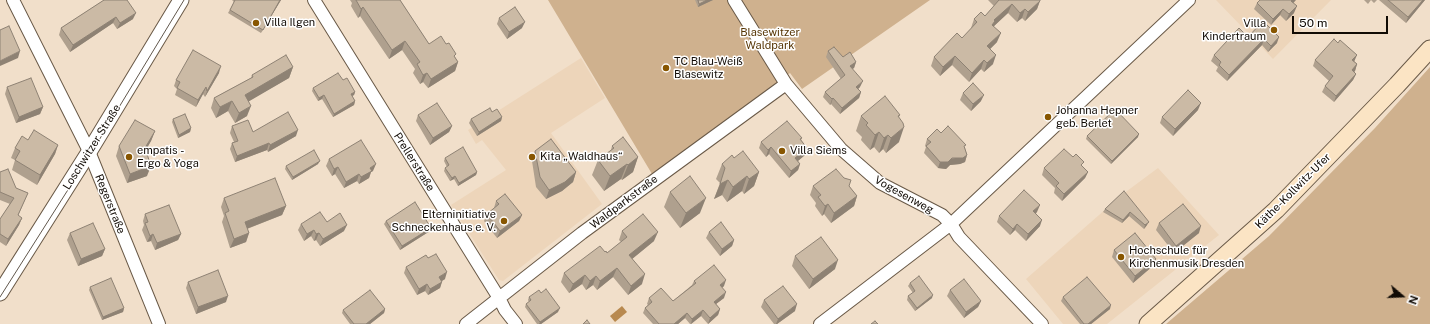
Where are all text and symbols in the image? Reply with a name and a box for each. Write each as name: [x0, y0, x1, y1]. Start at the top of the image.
scale bar: [1294, 8, 1390, 34]
place label: Villa Ilgen: [264, 16, 315, 30]
text: 50 m: [1299, 16, 1327, 30]
place label: Villa Kindertraum: [1202, 17, 1266, 43]
marker: Villa Ilgen: [251, 18, 261, 28]
marker: Villa Kindertraum: [1269, 25, 1279, 35]
park label: Blasewitzer Waldpark: [740, 26, 800, 52]
place label: TC Blau-Weiß Blasewitz: [674, 55, 743, 81]
marker: TC Blau-Weiß Blasewitz: [661, 63, 671, 73]
street label: Loschwitzer Straße: [60, 102, 124, 192]
place label: Johanna Hepner geb. Berlet: [1056, 104, 1138, 130]
marker: Johanna Hepner geb. Berlet: [1043, 112, 1053, 122]
street label: Prellerstraße: [391, 130, 437, 194]
place label: empatis - Ergo & Yoga: [137, 144, 199, 170]
place label: Villa Siems: [790, 144, 847, 158]
marker: Villa Siems: [777, 146, 787, 156]
place label: Kita „Waldhaus“: [540, 150, 623, 164]
street label: Käthe-Kollwitz-Ufer: [1253, 151, 1333, 231]
marker: empatis - Ergo & Yoga: [124, 152, 134, 162]
marker: Kita „Waldhaus“: [527, 152, 537, 162]
street label: Regerstraße: [92, 172, 128, 236]
street label: Waldparkstraße: [588, 172, 660, 232]
street label: Vogesenweg: [872, 173, 936, 217]
place label: Elterninitiative Schneckenhaus e. V.: [392, 208, 496, 234]
marker: Elterninitiative Schneckenhaus e. V.: [499, 216, 509, 226]
place label: Hochschule für Kirchenmusik Dresden: [1129, 244, 1244, 270]
marker: Hochschule für Kirchenmusik Dresden: [1116, 252, 1126, 262]
north arrow: [1382, 276, 1422, 316]
text: N: [1406, 294, 1420, 306]

